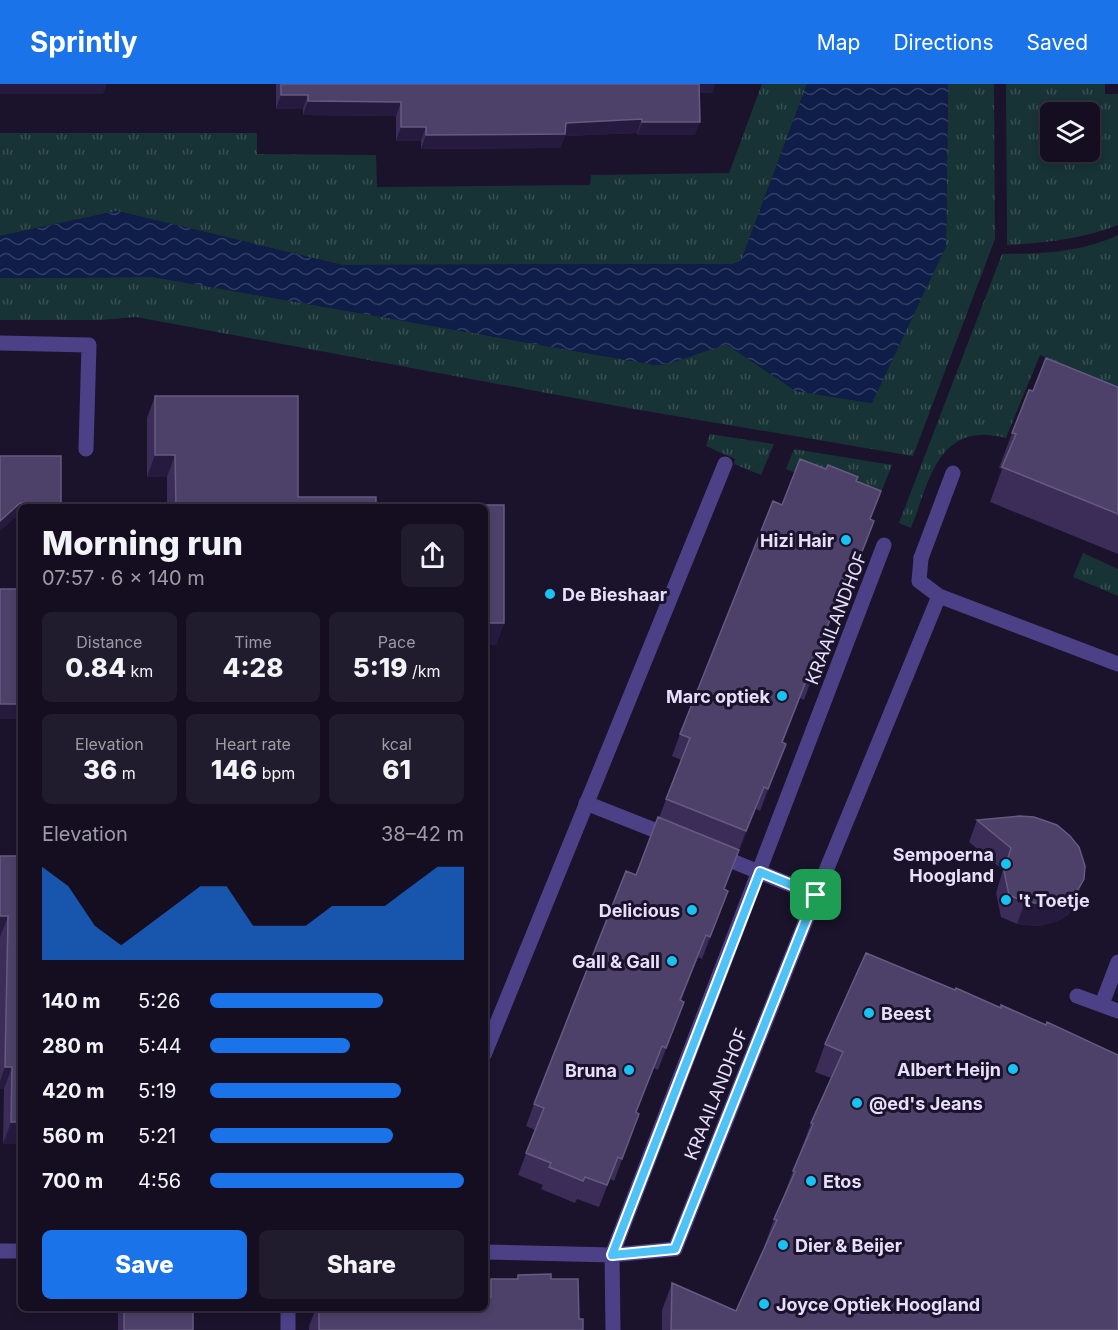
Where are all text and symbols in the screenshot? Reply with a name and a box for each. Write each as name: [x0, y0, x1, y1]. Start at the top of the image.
text: Sprintly: [30, 25, 138, 59]
text: Map: [817, 30, 860, 55]
text: Directions: [893, 30, 994, 55]
text: Saved: [1027, 30, 1088, 55]
map controls: [1040, 102, 1100, 162]
button: layers: [1040, 102, 1100, 162]
text: Morning run: [42, 523, 243, 563]
button: share: [401, 524, 464, 587]
place label: Hizi Hair: [760, 530, 834, 551]
marker: Hizi Hair: [839, 533, 853, 547]
street label: KRAAILANDHOF: [801, 549, 871, 687]
text: 07:57 · 6 × 140 m: [42, 566, 205, 590]
place label: De Bieshaar: [562, 584, 667, 605]
marker: De Bieshaar: [543, 587, 557, 601]
text: Distance: [76, 632, 142, 652]
text: Time: [234, 632, 272, 652]
text: Pace: [378, 632, 416, 652]
text: 0.84: [65, 652, 126, 683]
text: 4:28: [223, 652, 283, 683]
text: 5:19: [353, 652, 408, 683]
text: km: [126, 661, 153, 681]
text: /km: [408, 661, 441, 681]
place label: Marc optiek: [666, 686, 771, 707]
marker: Marc optiek: [775, 689, 789, 703]
text: Elevation: [75, 734, 144, 754]
text: Heart rate: [215, 734, 291, 754]
text: kcal: [381, 734, 412, 754]
text: 36: [83, 754, 117, 785]
text: 146: [211, 754, 257, 785]
text: 61: [382, 754, 411, 785]
text: m: [117, 763, 136, 783]
text: bpm: [257, 763, 295, 783]
text: Elevation: [42, 822, 128, 846]
text: 38–42 m: [381, 822, 464, 846]
place label: Sempoerna Hoogland: [893, 844, 994, 886]
marker: Sempoerna Hoogland: [999, 857, 1013, 871]
pin: [790, 869, 841, 920]
icon: arrive: [799, 878, 832, 911]
place label: 't Toetje: [1018, 890, 1090, 911]
marker: 't Toetje: [999, 893, 1013, 907]
place label: Delicious: [599, 900, 680, 921]
marker: Delicious: [685, 903, 699, 917]
place label: Gall & Gall: [572, 951, 660, 972]
marker: Gall & Gall: [665, 954, 679, 968]
text: 140 m: [42, 989, 101, 1013]
text: 5:26: [138, 989, 181, 1013]
place label: Beest: [881, 1003, 931, 1024]
marker: Beest: [862, 1006, 876, 1020]
street label: KRAAILANDHOF: [680, 1025, 752, 1163]
text: 280 m: [42, 1034, 104, 1058]
text: 5:44: [138, 1034, 182, 1058]
place label: Albert Heijn: [897, 1059, 1001, 1080]
place label: Bruna: [565, 1060, 617, 1081]
marker: Albert Heijn: [1006, 1062, 1020, 1076]
marker: Bruna: [622, 1063, 636, 1077]
text: 420 m: [42, 1079, 105, 1103]
text: 5:19: [138, 1079, 176, 1103]
place label: @ed's Jeans: [869, 1093, 983, 1114]
marker: @ed's Jeans: [850, 1096, 864, 1110]
text: 560 m: [42, 1124, 104, 1148]
text: 5:21: [138, 1124, 176, 1148]
text: 700 m: [42, 1169, 103, 1193]
text: 4:56: [138, 1169, 181, 1193]
place label: Etos: [823, 1171, 861, 1192]
marker: Etos: [804, 1174, 818, 1188]
button: Save: [42, 1230, 247, 1299]
button: Share: [259, 1230, 464, 1299]
place label: Dier & Beijer: [795, 1235, 902, 1256]
marker: Dier & Beijer: [776, 1238, 790, 1252]
place label: Joyce Optiek Hoogland: [776, 1294, 980, 1315]
marker: Joyce Optiek Hoogland: [757, 1297, 771, 1311]

